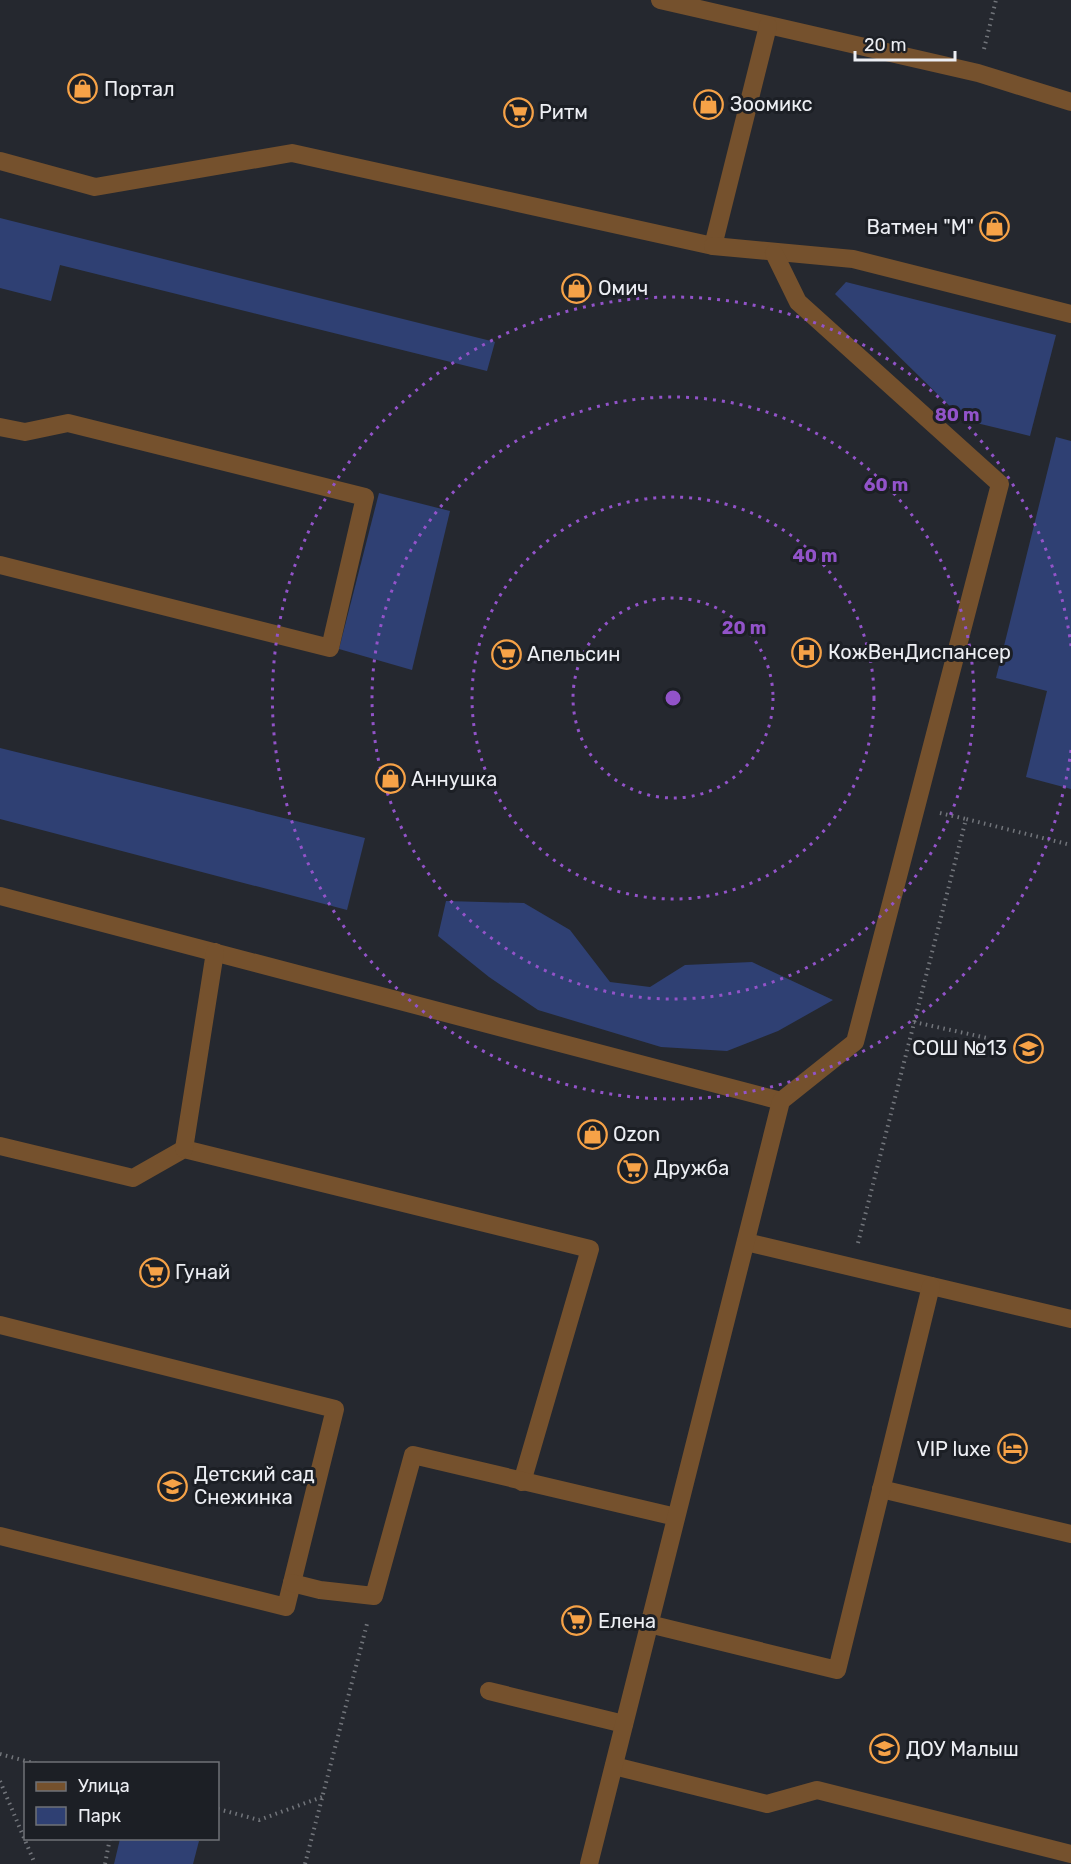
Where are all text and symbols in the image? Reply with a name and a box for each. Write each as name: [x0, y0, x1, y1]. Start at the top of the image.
scale bar: [855, 24, 956, 62]
text: 20 m: [864, 34, 906, 56]
shop icon: Портал: [67, 73, 99, 105]
place label: Портал: [104, 77, 175, 101]
shop icon: Зоомикс: [693, 88, 725, 120]
place label: Зоомикс: [730, 92, 812, 116]
supermarket icon: Ритм: [502, 96, 534, 128]
place label: Ритм: [539, 100, 588, 124]
shop icon: Ватмен "М": [979, 211, 1011, 243]
place label: Ватмен "М": [867, 215, 974, 239]
shop icon: Омич: [561, 272, 593, 304]
place label: Омич: [598, 276, 648, 300]
text: 80 m: [935, 404, 979, 426]
text: 60 m: [864, 474, 908, 496]
text: 40 m: [793, 545, 837, 567]
text: 20 m: [722, 617, 766, 639]
hospital icon: КожВенДиспансер: [791, 636, 823, 668]
supermarket icon: Апельсин: [490, 638, 522, 670]
place label: КожВенДиспансер: [828, 640, 1011, 664]
place label: Апельсин: [527, 642, 620, 666]
centre of rings: [663, 688, 683, 708]
shop icon: Аннушка: [374, 763, 406, 795]
place label: Аннушка: [411, 767, 497, 791]
school or university icon: СОШ №13: [1012, 1032, 1044, 1064]
place label: СОШ №13: [912, 1036, 1007, 1060]
shop icon: Ozon: [576, 1118, 608, 1150]
place label: Ozon: [613, 1122, 660, 1146]
supermarket icon: Дружба: [617, 1152, 649, 1184]
place label: Дружба: [654, 1156, 729, 1180]
supermarket icon: Гунай: [138, 1256, 170, 1288]
place label: Гунай: [175, 1260, 230, 1284]
hotel icon: VIP luxe: [996, 1433, 1028, 1465]
place label: VIP luxe: [917, 1437, 991, 1461]
place label: Детский сад Снежинка: [194, 1462, 315, 1509]
school or university icon: Детский сад Снежинка: [157, 1470, 189, 1502]
supermarket icon: Елена: [561, 1605, 593, 1637]
place label: Елена: [598, 1609, 656, 1633]
school or university icon: ДОУ Малыш: [869, 1733, 901, 1765]
place label: ДОУ Малыш: [906, 1737, 1019, 1761]
legend: [24, 1762, 219, 1840]
text: Улица: [78, 1775, 130, 1797]
text: Парк: [78, 1805, 122, 1827]

